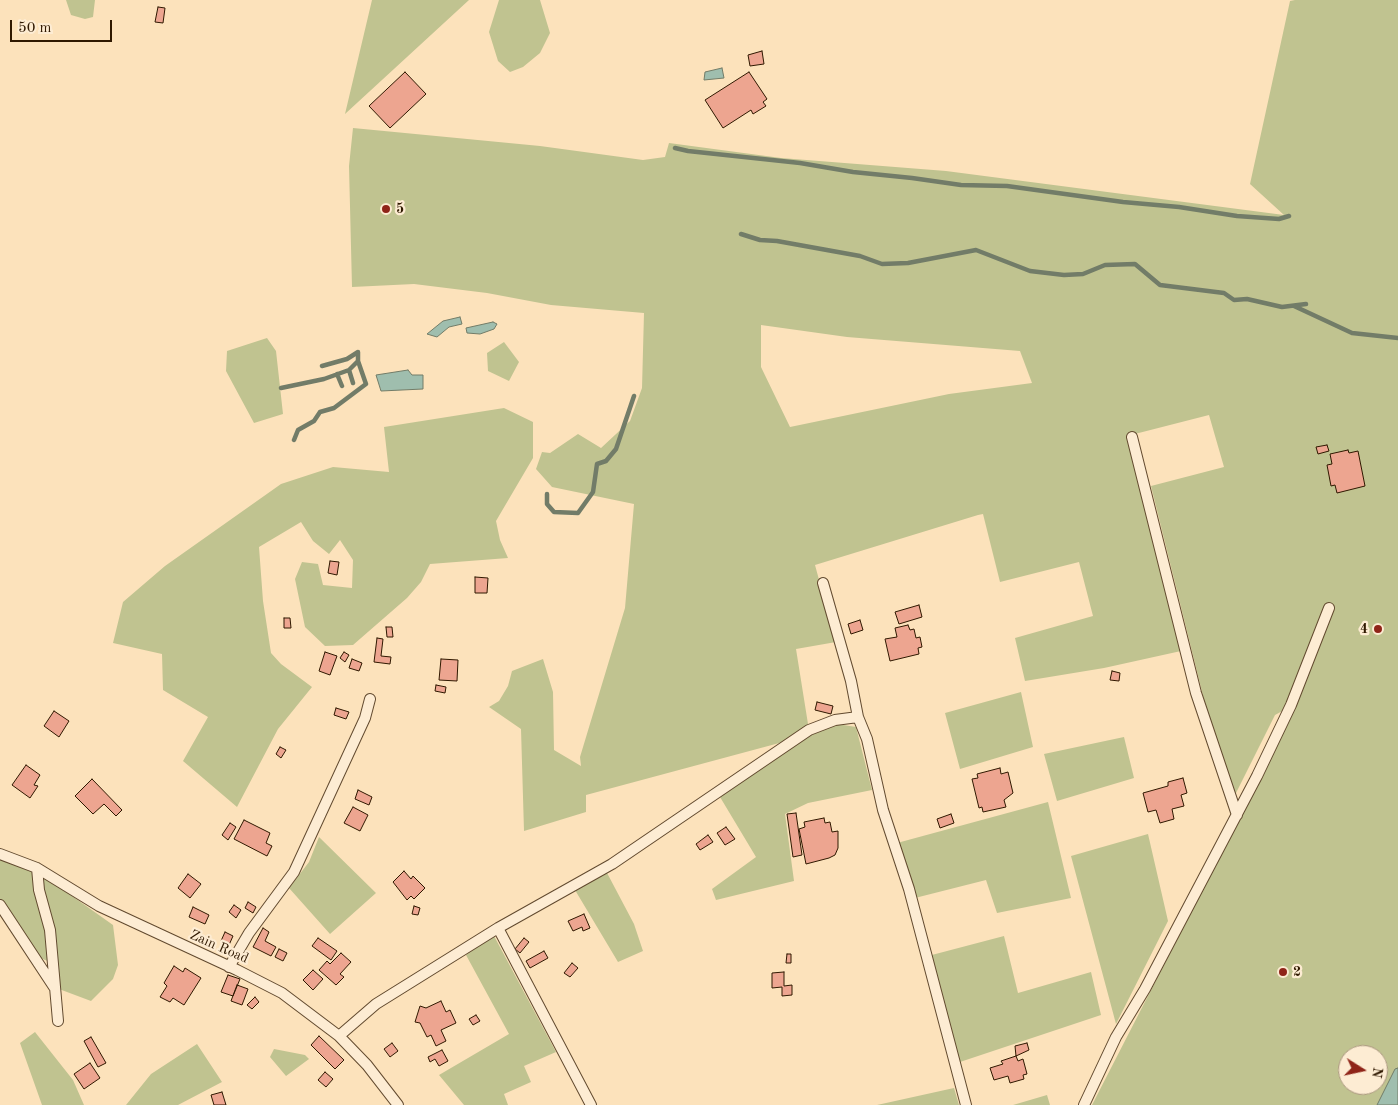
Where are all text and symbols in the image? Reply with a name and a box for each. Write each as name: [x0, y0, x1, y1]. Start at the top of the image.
scale bar: [12, 10, 115, 42]
text: 50 m: [18, 21, 52, 36]
place label: 5: [396, 201, 404, 217]
marker: 5: [380, 203, 392, 215]
place label: 4: [1360, 621, 1368, 637]
marker: 4: [1372, 623, 1384, 635]
street label: Zain Road: [187, 927, 251, 967]
place label: 2: [1293, 964, 1301, 980]
marker: 2: [1277, 966, 1289, 978]
north arrow: [1338, 1045, 1388, 1095]
text: N: [1369, 1066, 1385, 1079]

